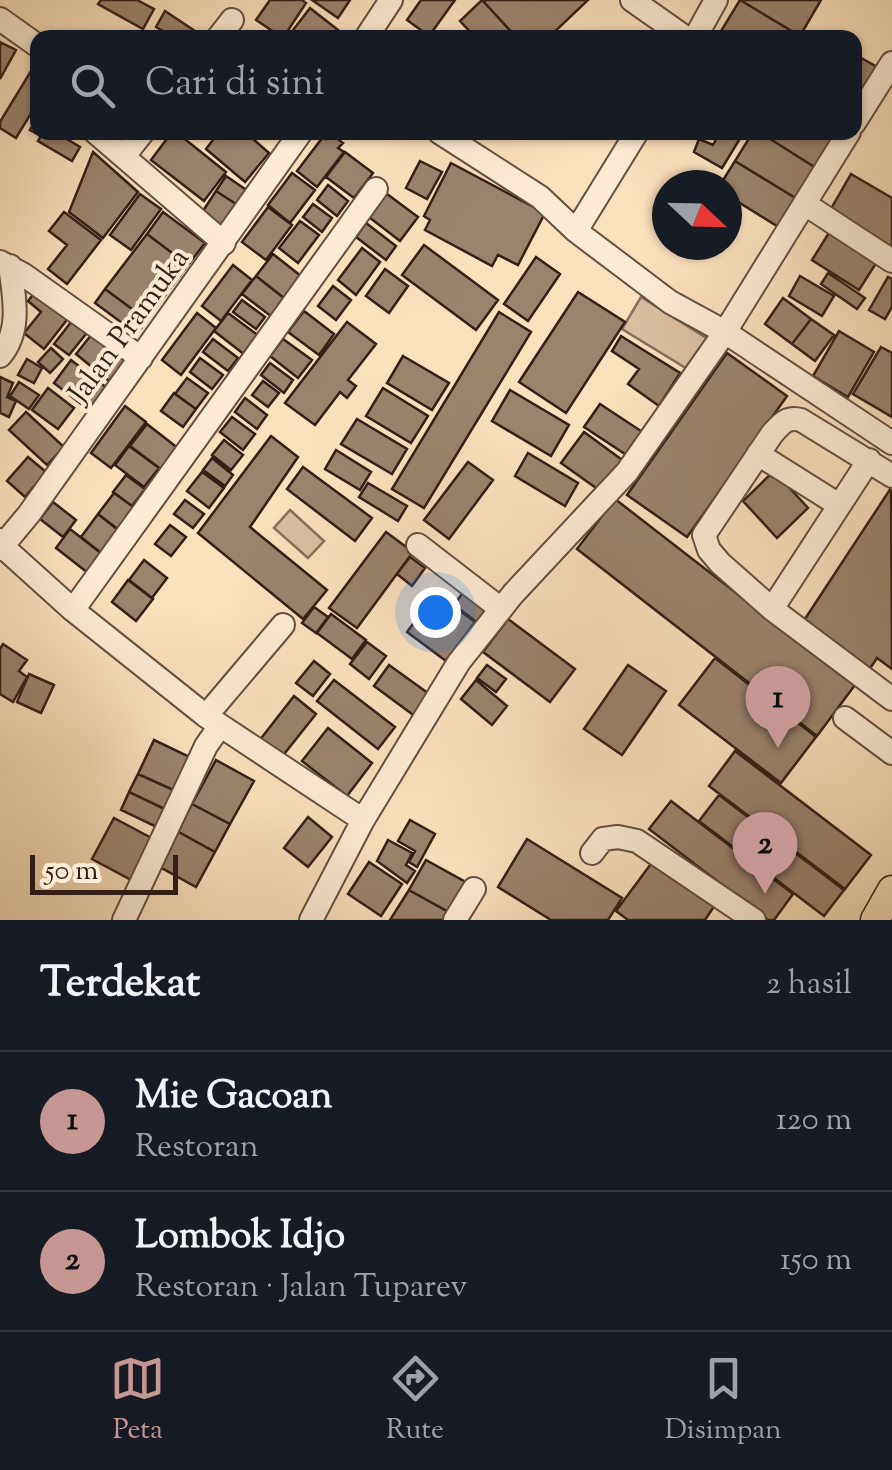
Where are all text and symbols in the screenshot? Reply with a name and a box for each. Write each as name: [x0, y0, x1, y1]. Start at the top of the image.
search box: [30, 30, 862, 140]
icon: search: [65, 58, 120, 113]
text: Cari di sini: [145, 58, 325, 112]
north arrow: [652, 170, 742, 260]
street label: Jalan Pramuka: [58, 240, 201, 415]
your location: [410, 587, 461, 638]
pin: 1: [746, 666, 810, 748]
pin: 2: [732, 812, 798, 894]
scale bar: [30, 850, 178, 894]
text: 50 m: [45, 852, 99, 892]
text: Terdekat: [40, 955, 200, 1015]
text: 2 hasil: [766, 962, 852, 1008]
text: Mie Gacoan: [135, 1071, 332, 1125]
text: 1: [67, 1098, 78, 1144]
text: 120 m: [776, 1098, 852, 1144]
text: Restoran: [135, 1125, 259, 1171]
text: Lombok Idjo: [135, 1211, 345, 1265]
text: 2: [65, 1238, 80, 1284]
text: 150 m: [780, 1238, 852, 1284]
text: Restoran · Jalan Tuparev: [135, 1265, 467, 1311]
tab: Peta: [110, 1351, 165, 1451]
tab: Rute: [386, 1351, 444, 1451]
tab: Disimpan: [665, 1351, 782, 1451]

